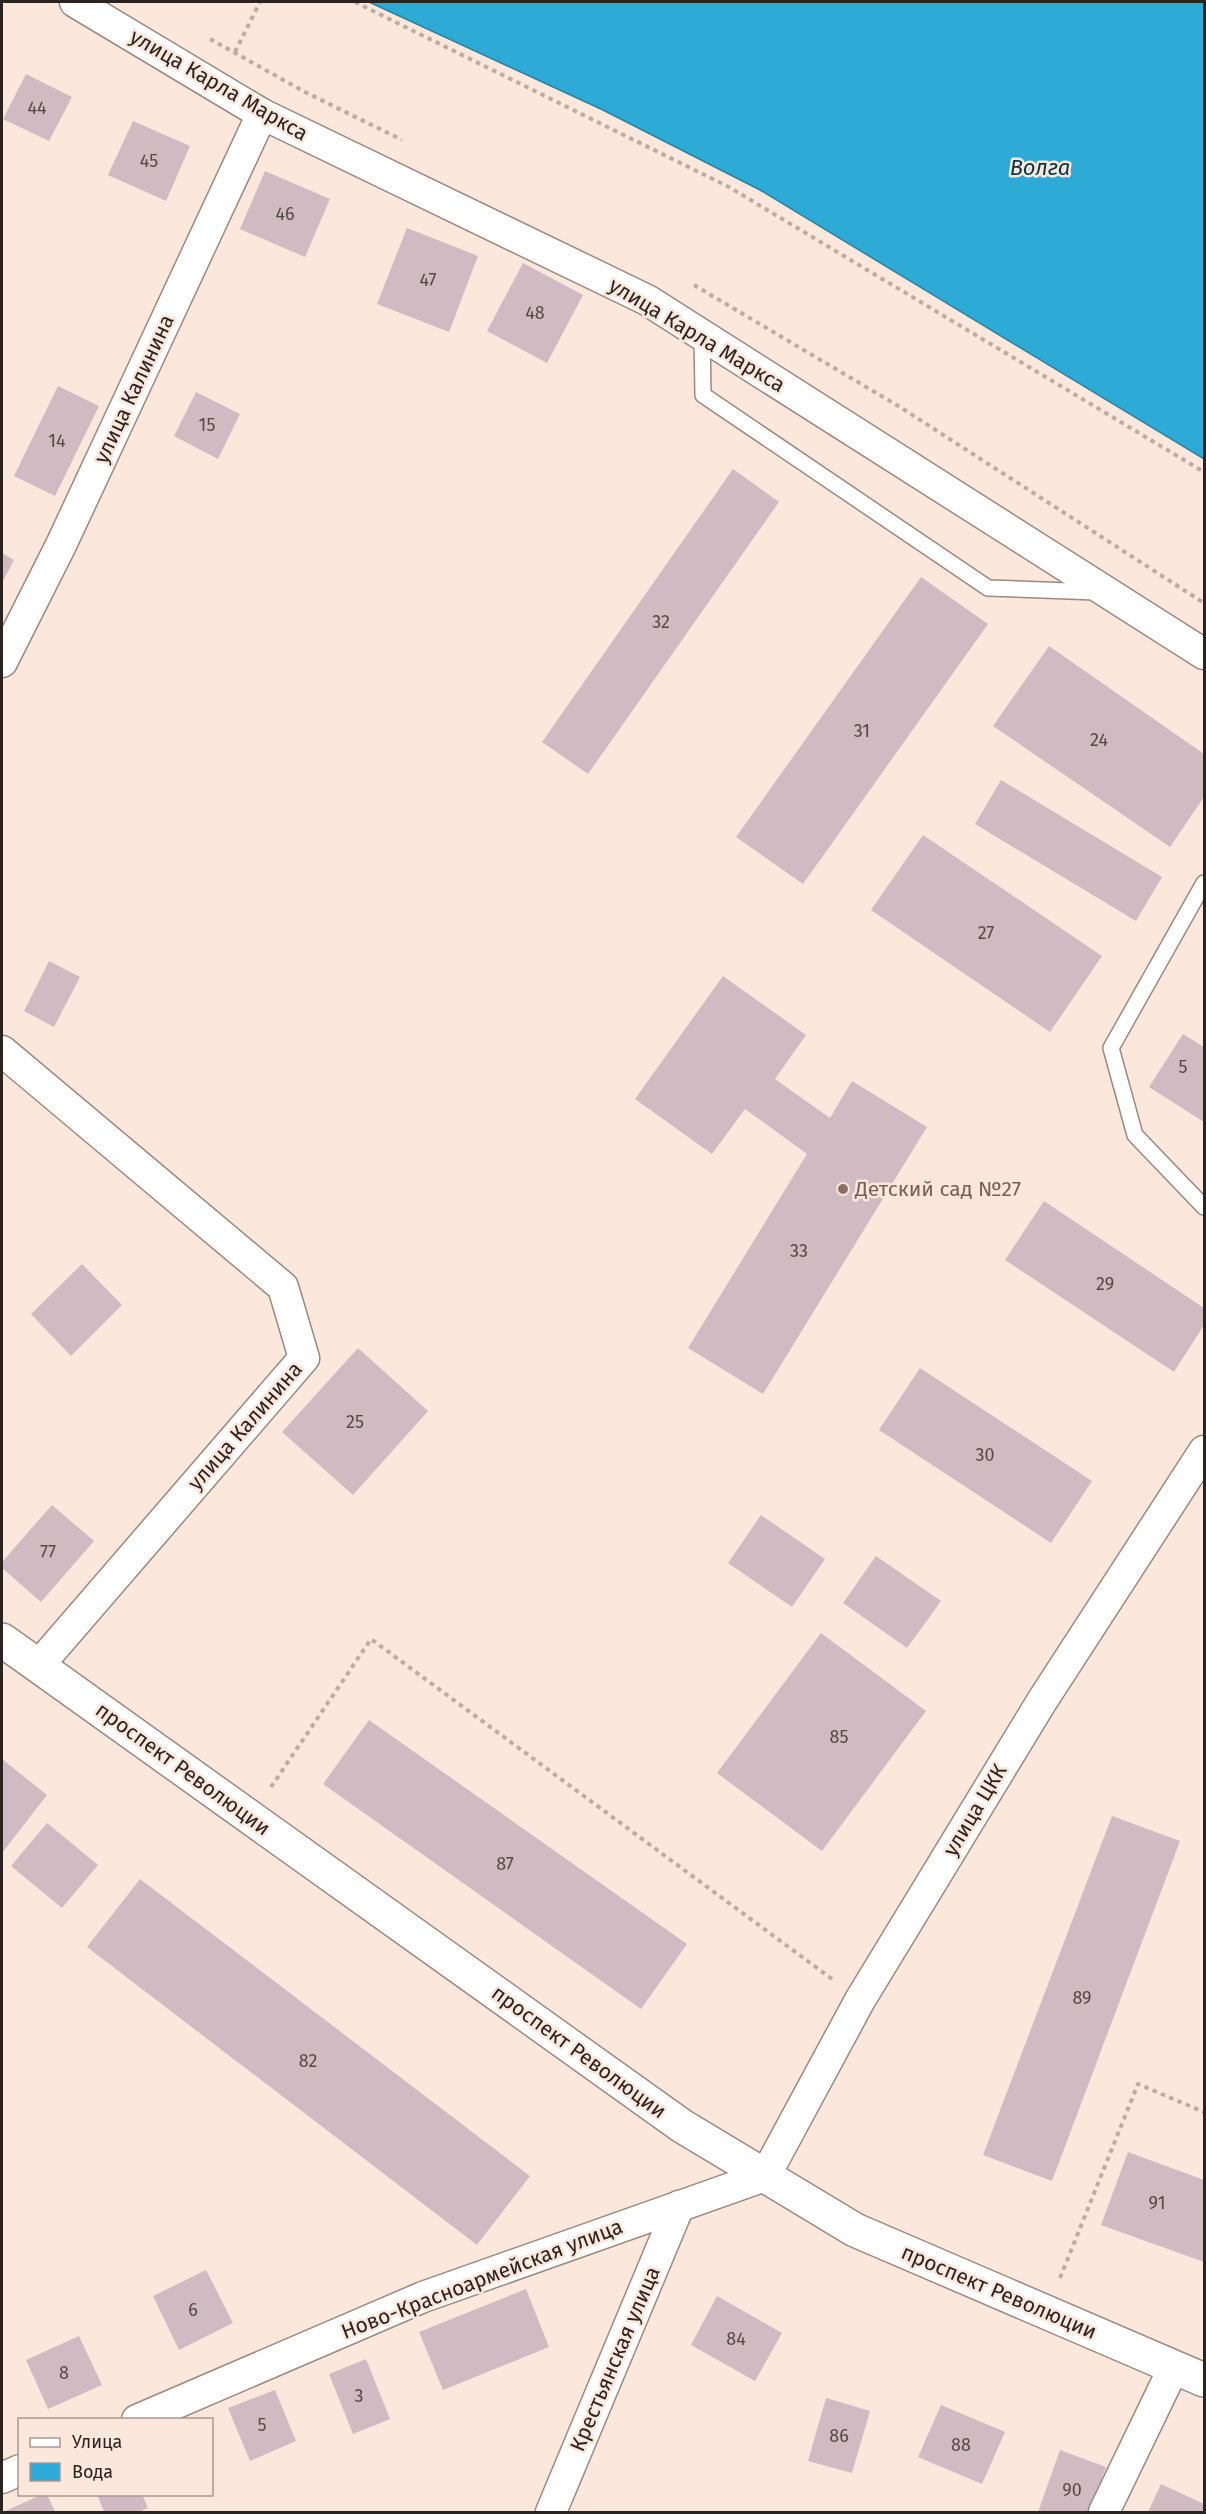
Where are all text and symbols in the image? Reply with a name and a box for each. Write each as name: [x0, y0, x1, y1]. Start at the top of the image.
street label: улица Карла Маркса: [125, 23, 313, 147]
house number: 44: [27, 97, 47, 119]
house number: 45: [140, 150, 158, 172]
water label: Волга: [1010, 154, 1070, 181]
house number: 46: [275, 203, 295, 225]
house number: 47: [419, 269, 437, 291]
street label: улица Карла Маркса: [604, 272, 790, 398]
house number: 48: [525, 302, 545, 324]
street label: улица Калинина: [88, 310, 180, 468]
house number: 15: [199, 414, 215, 436]
house number: 14: [48, 430, 66, 452]
house number: 32: [652, 611, 670, 633]
house number: 31: [854, 720, 870, 742]
house number: 24: [1090, 729, 1108, 751]
house number: 27: [978, 922, 994, 944]
house number: 5: [1178, 1056, 1188, 1078]
place label: Детский сад №27: [854, 1176, 1021, 1202]
marker: Детский сад №27: [836, 1182, 850, 1196]
house number: 33: [790, 1240, 808, 1262]
house number: 29: [1096, 1273, 1114, 1295]
street label: улица Калинина: [182, 1357, 308, 1495]
house number: 25: [346, 1411, 364, 1433]
house number: 30: [975, 1444, 995, 1466]
house number: 77: [40, 1541, 56, 1563]
street label: проспект Революции: [90, 1697, 276, 1841]
house number: 85: [830, 1726, 848, 1748]
street label: улица ЦКК: [937, 1759, 1013, 1861]
house number: 87: [496, 1853, 514, 1875]
street label: проспект Революции: [486, 1980, 672, 2124]
house number: 89: [1072, 1987, 1092, 2009]
house number: 82: [299, 2050, 317, 2072]
house number: 91: [1149, 2192, 1165, 2214]
street label: Ново-Красноармейская улица: [338, 2213, 626, 2345]
street label: проспект Революции: [897, 2239, 1101, 2345]
street label: Крестьянская улица: [564, 2263, 666, 2455]
house number: 6: [188, 2299, 198, 2321]
house number: 84: [726, 2328, 746, 2350]
house number: 8: [59, 2362, 69, 2384]
house number: 3: [355, 2385, 363, 2407]
house number: 5: [257, 2414, 267, 2436]
legend: [18, 2418, 213, 2496]
house number: 86: [829, 2425, 849, 2447]
text: Улица: [72, 2431, 122, 2453]
house number: 88: [951, 2434, 971, 2456]
text: Вода: [72, 2461, 113, 2483]
house number: 90: [1062, 2479, 1082, 2501]

